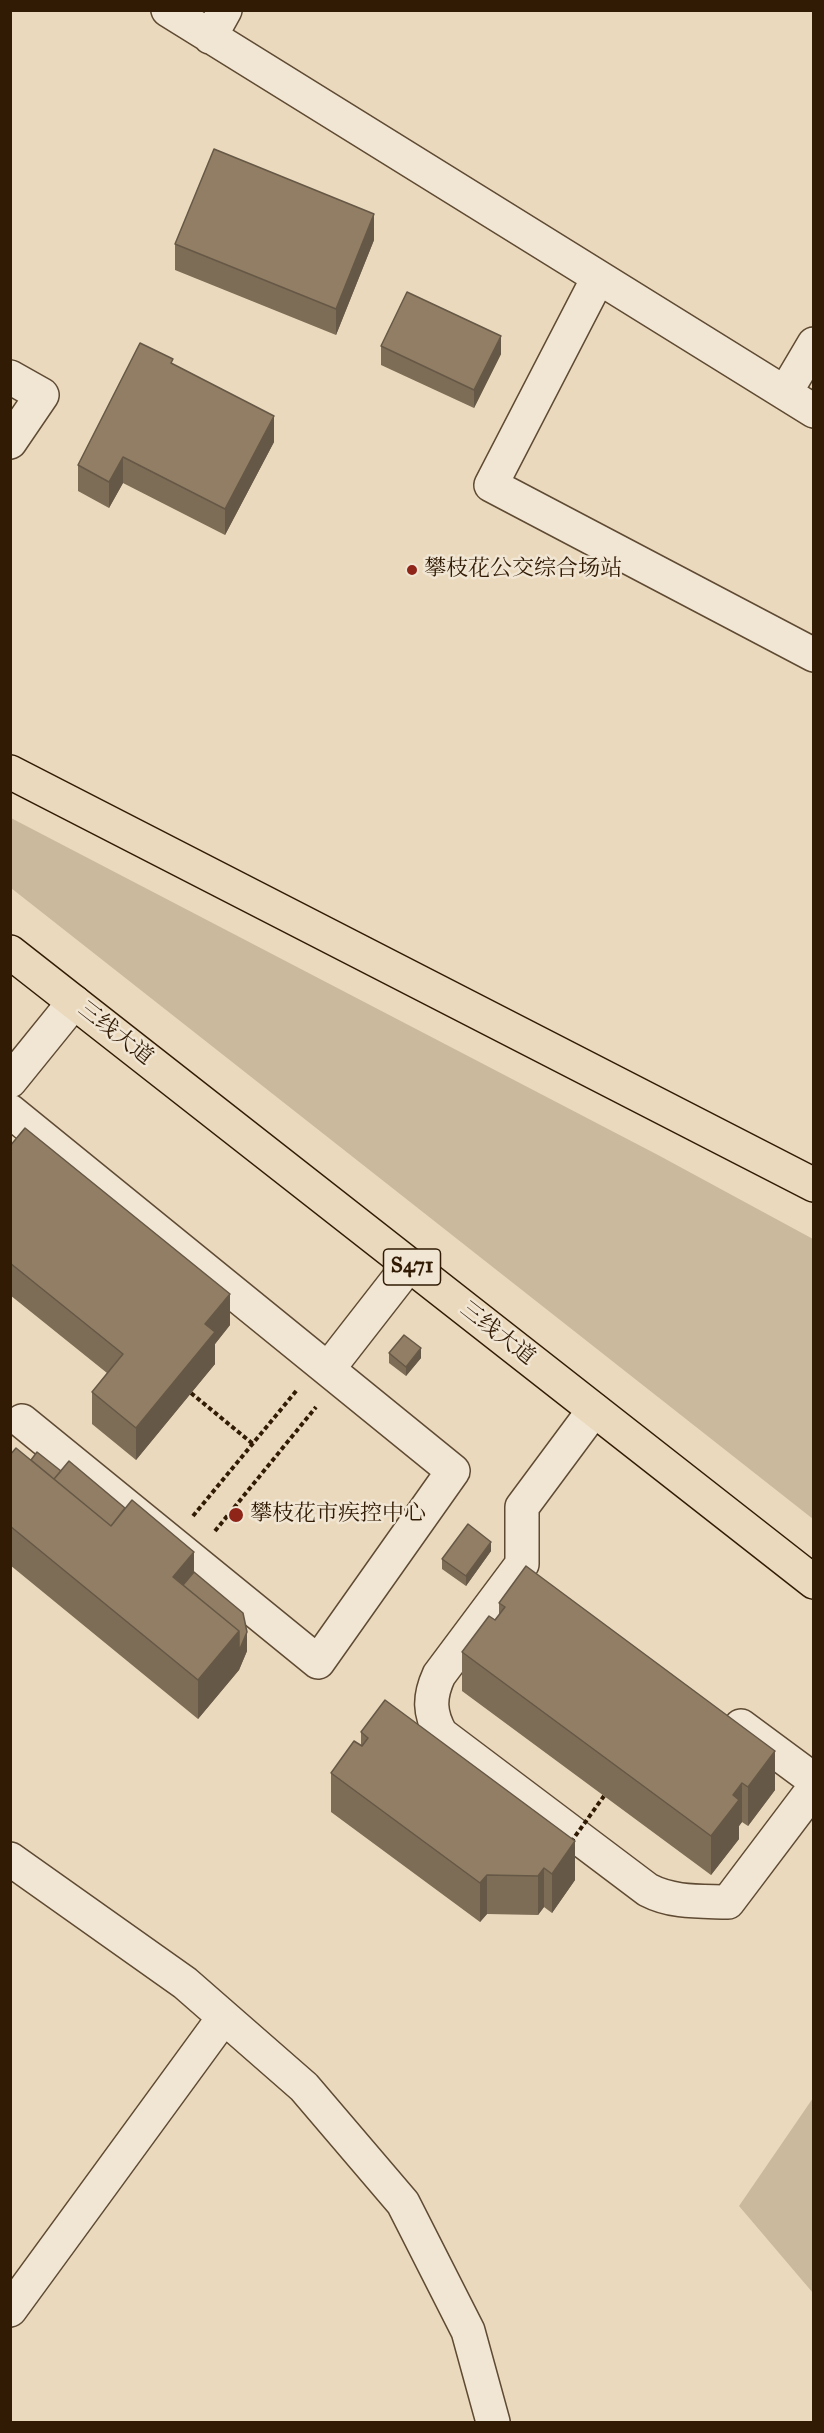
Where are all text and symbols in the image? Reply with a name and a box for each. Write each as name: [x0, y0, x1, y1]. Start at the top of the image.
place label: 攀枝花公交综合场站: [424, 557, 622, 583]
marker: 攀枝花公交综合场站: [405, 563, 419, 577]
street label: 三线大道: [72, 997, 158, 1071]
road number: S471: [384, 1249, 440, 1285]
street label: 三线大道: [454, 1297, 540, 1371]
place label: 攀枝花市疾控中心: [250, 1502, 426, 1528]
marker: 攀枝花市疾控中心: [227, 1506, 245, 1524]

